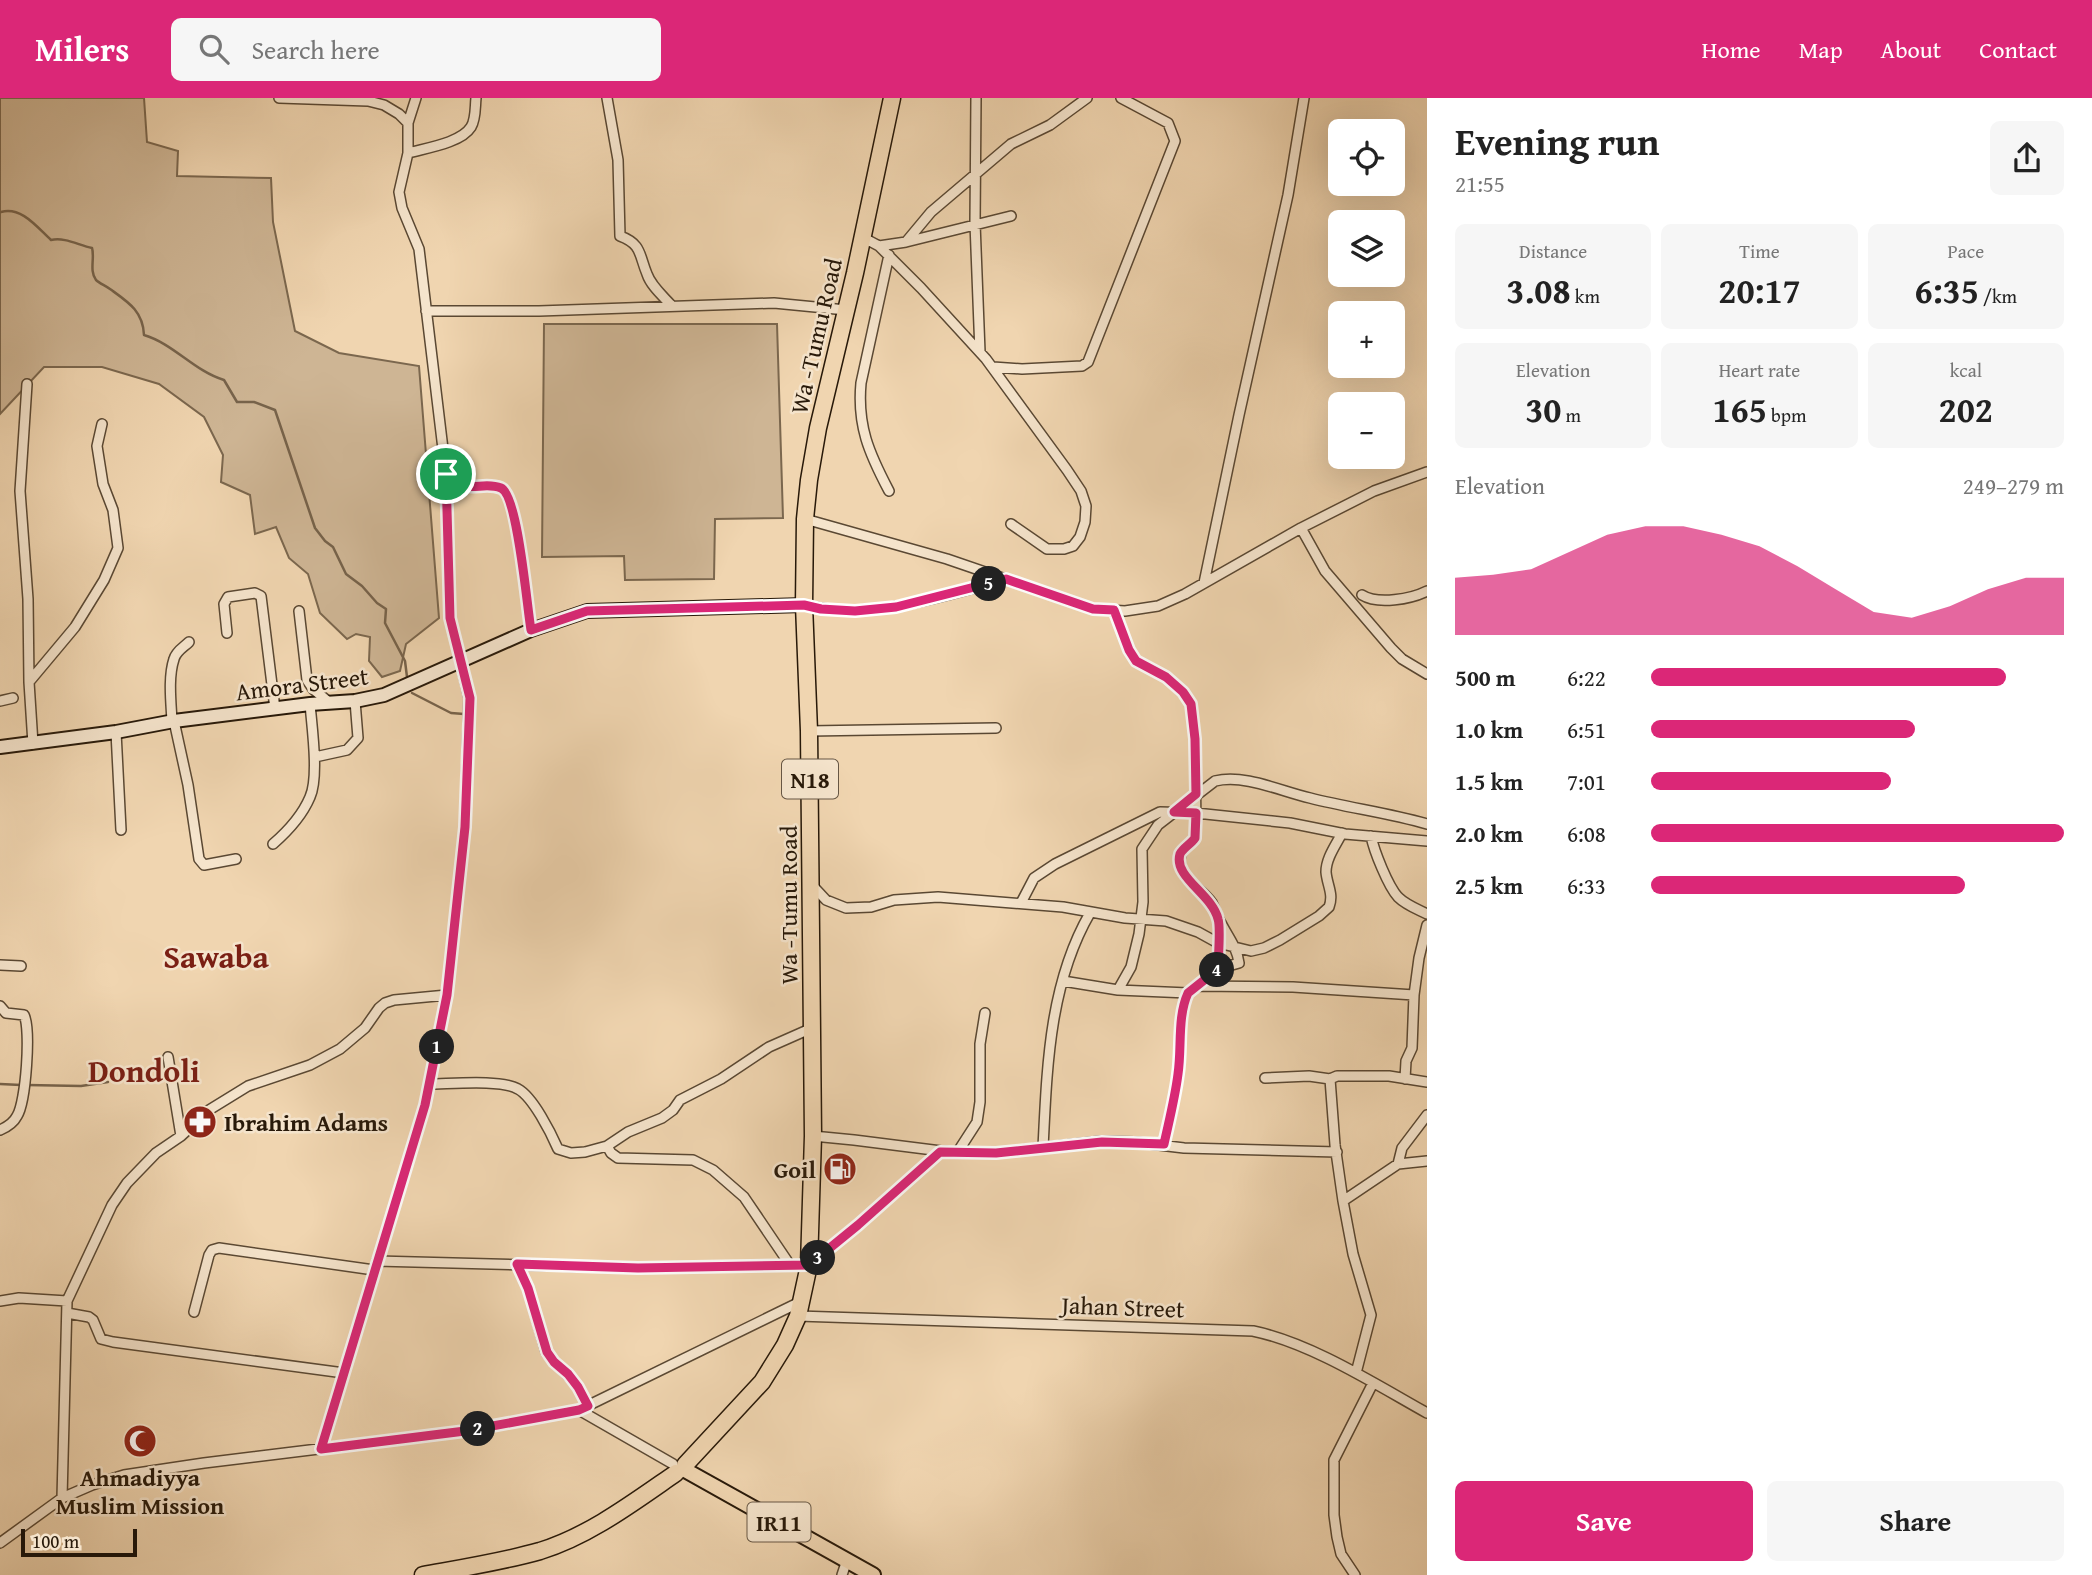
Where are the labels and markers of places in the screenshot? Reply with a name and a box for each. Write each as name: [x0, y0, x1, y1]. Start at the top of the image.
pin: [416, 444, 476, 504]
pin: 5: [972, 566, 1006, 602]
pin: 4: [1200, 952, 1234, 988]
pin: 1: [420, 1030, 454, 1065]
pharmacy icon: Ibrahim Adams: [181, 1103, 219, 1141]
place label: Ibrahim Adams: [224, 1105, 388, 1140]
fuel station icon: Goil: [821, 1150, 859, 1188]
place label: Goil: [774, 1152, 817, 1187]
pin: 3: [800, 1240, 836, 1276]
pin: 2: [461, 1412, 496, 1446]
mosque icon: Ahmadiyya Muslim Mission: [121, 1422, 159, 1460]
place label: Ahmadiyya Muslim Mission: [56, 1460, 224, 1523]

